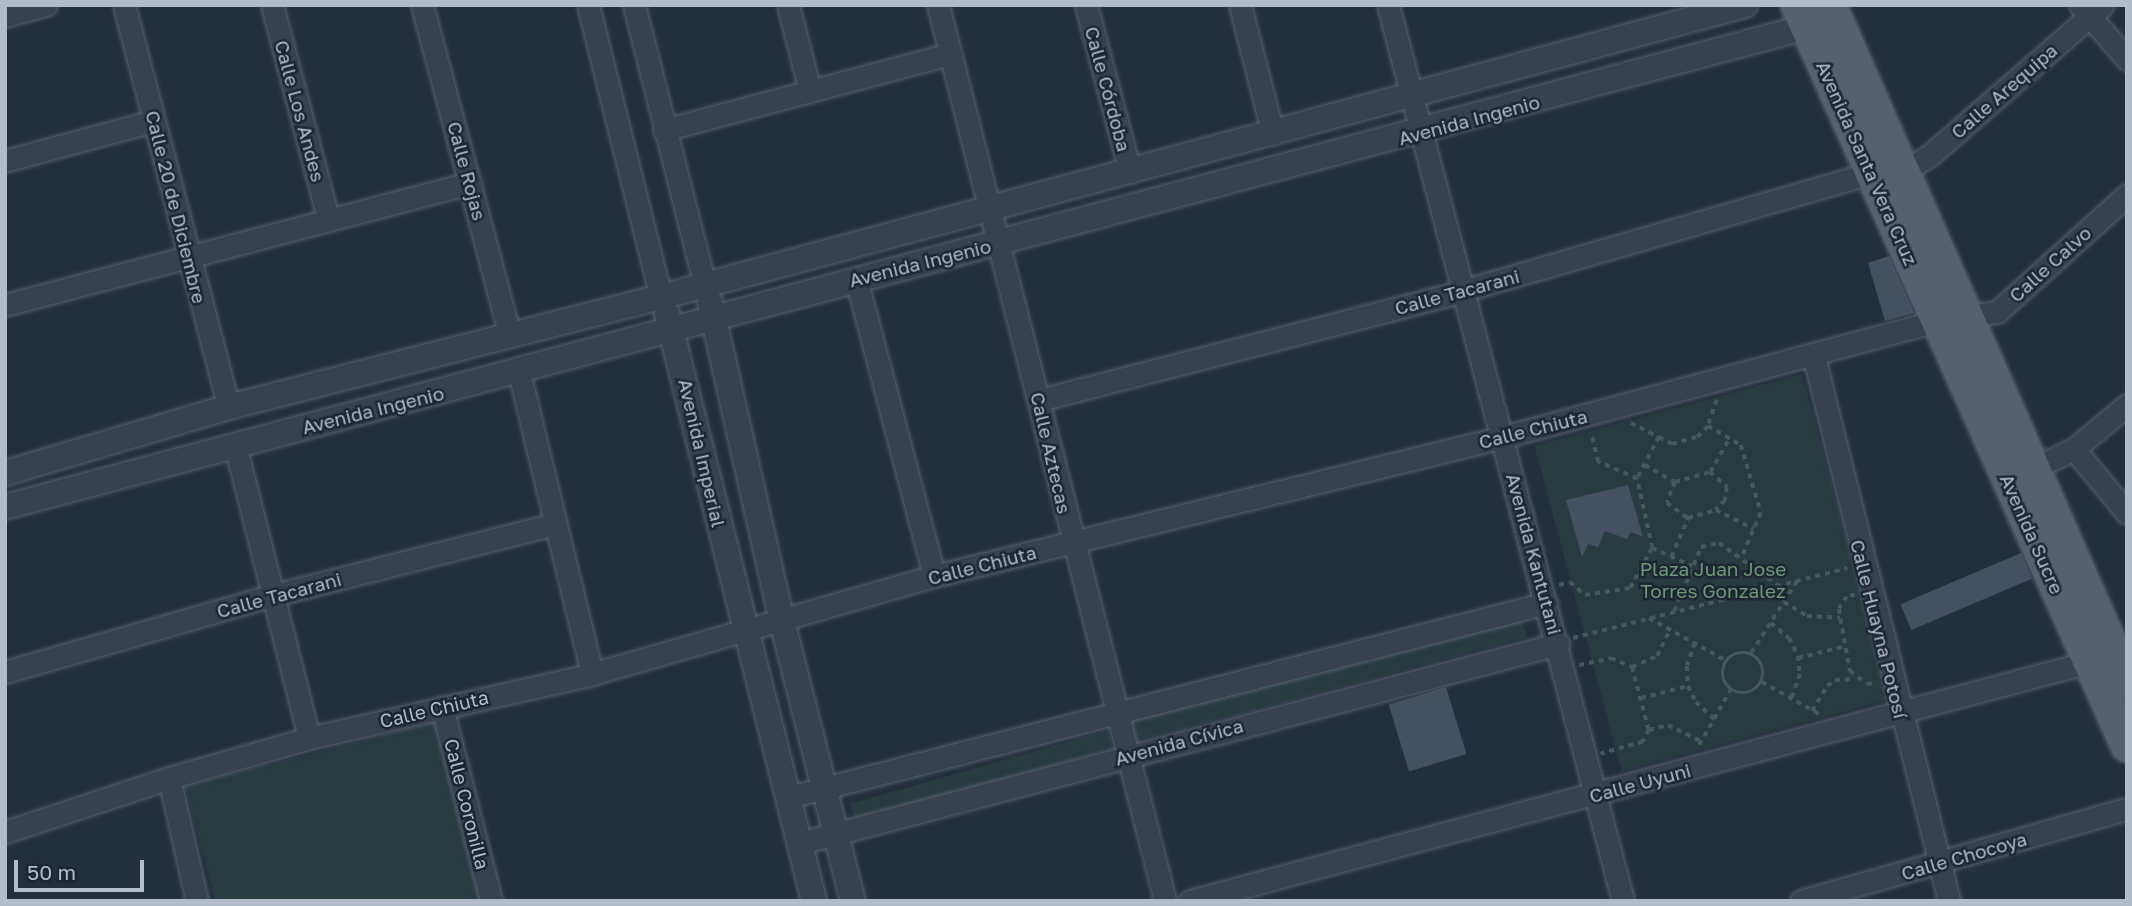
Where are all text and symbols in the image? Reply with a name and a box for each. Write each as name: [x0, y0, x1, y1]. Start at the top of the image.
street label: Calle Córdoba: [1080, 24, 1136, 154]
street label: Calle Los Andes: [270, 38, 330, 184]
street label: Calle Arequipa: [1946, 39, 2062, 143]
street label: Avenida Santa Vera Cruz: [1812, 57, 1922, 269]
street label: Avenida Ingenio: [1396, 90, 1542, 150]
street label: Calle 20 de Diciembre: [141, 108, 211, 306]
street label: Calle Rojas: [443, 119, 491, 223]
street label: Calle Calvo: [2004, 221, 2096, 307]
street label: Avenida Ingenio: [847, 234, 993, 292]
street label: Calle Tacarani: [1392, 264, 1522, 320]
street label: Avenida Imperial: [674, 377, 730, 529]
street label: Avenida Ingenio: [300, 381, 446, 439]
street label: Calle Aztecas: [1026, 390, 1076, 516]
street label: Calle Chiuta: [1476, 405, 1590, 453]
street label: Avenida Sucre: [1995, 470, 2069, 598]
street label: Avenida Kantutani: [1501, 471, 1567, 637]
street label: Calle Huayna Potosí: [1846, 537, 1912, 721]
street label: Calle Chiuta: [925, 541, 1039, 589]
park label: Plaza Juan Jose Torres Gonzalez: [1640, 558, 1786, 602]
street label: Calle Tacarani: [214, 567, 344, 623]
street label: Calle Chiuta: [377, 685, 491, 733]
street label: Avenida Cívica: [1112, 714, 1246, 770]
street label: Calle Coronilla: [440, 736, 494, 872]
street label: Calle Uyuni: [1587, 759, 1693, 807]
street label: Calle Chocoya: [1899, 827, 2029, 885]
scale bar: [18, 846, 147, 890]
text: 50 m: [27, 859, 76, 885]

